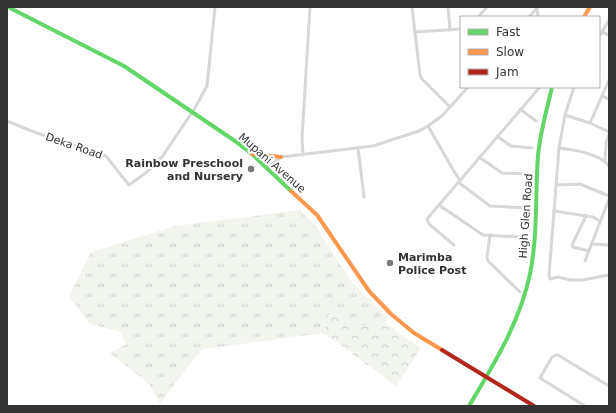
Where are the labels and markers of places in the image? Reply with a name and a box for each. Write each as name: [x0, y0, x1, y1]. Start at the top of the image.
place label: Rainbow Preschool and Nursery: [125, 157, 243, 183]
marker: Rainbow Preschool and Nursery: [246, 164, 256, 174]
place label: Marimba Police Post: [398, 251, 466, 277]
marker: Marimba Police Post: [385, 258, 395, 268]

